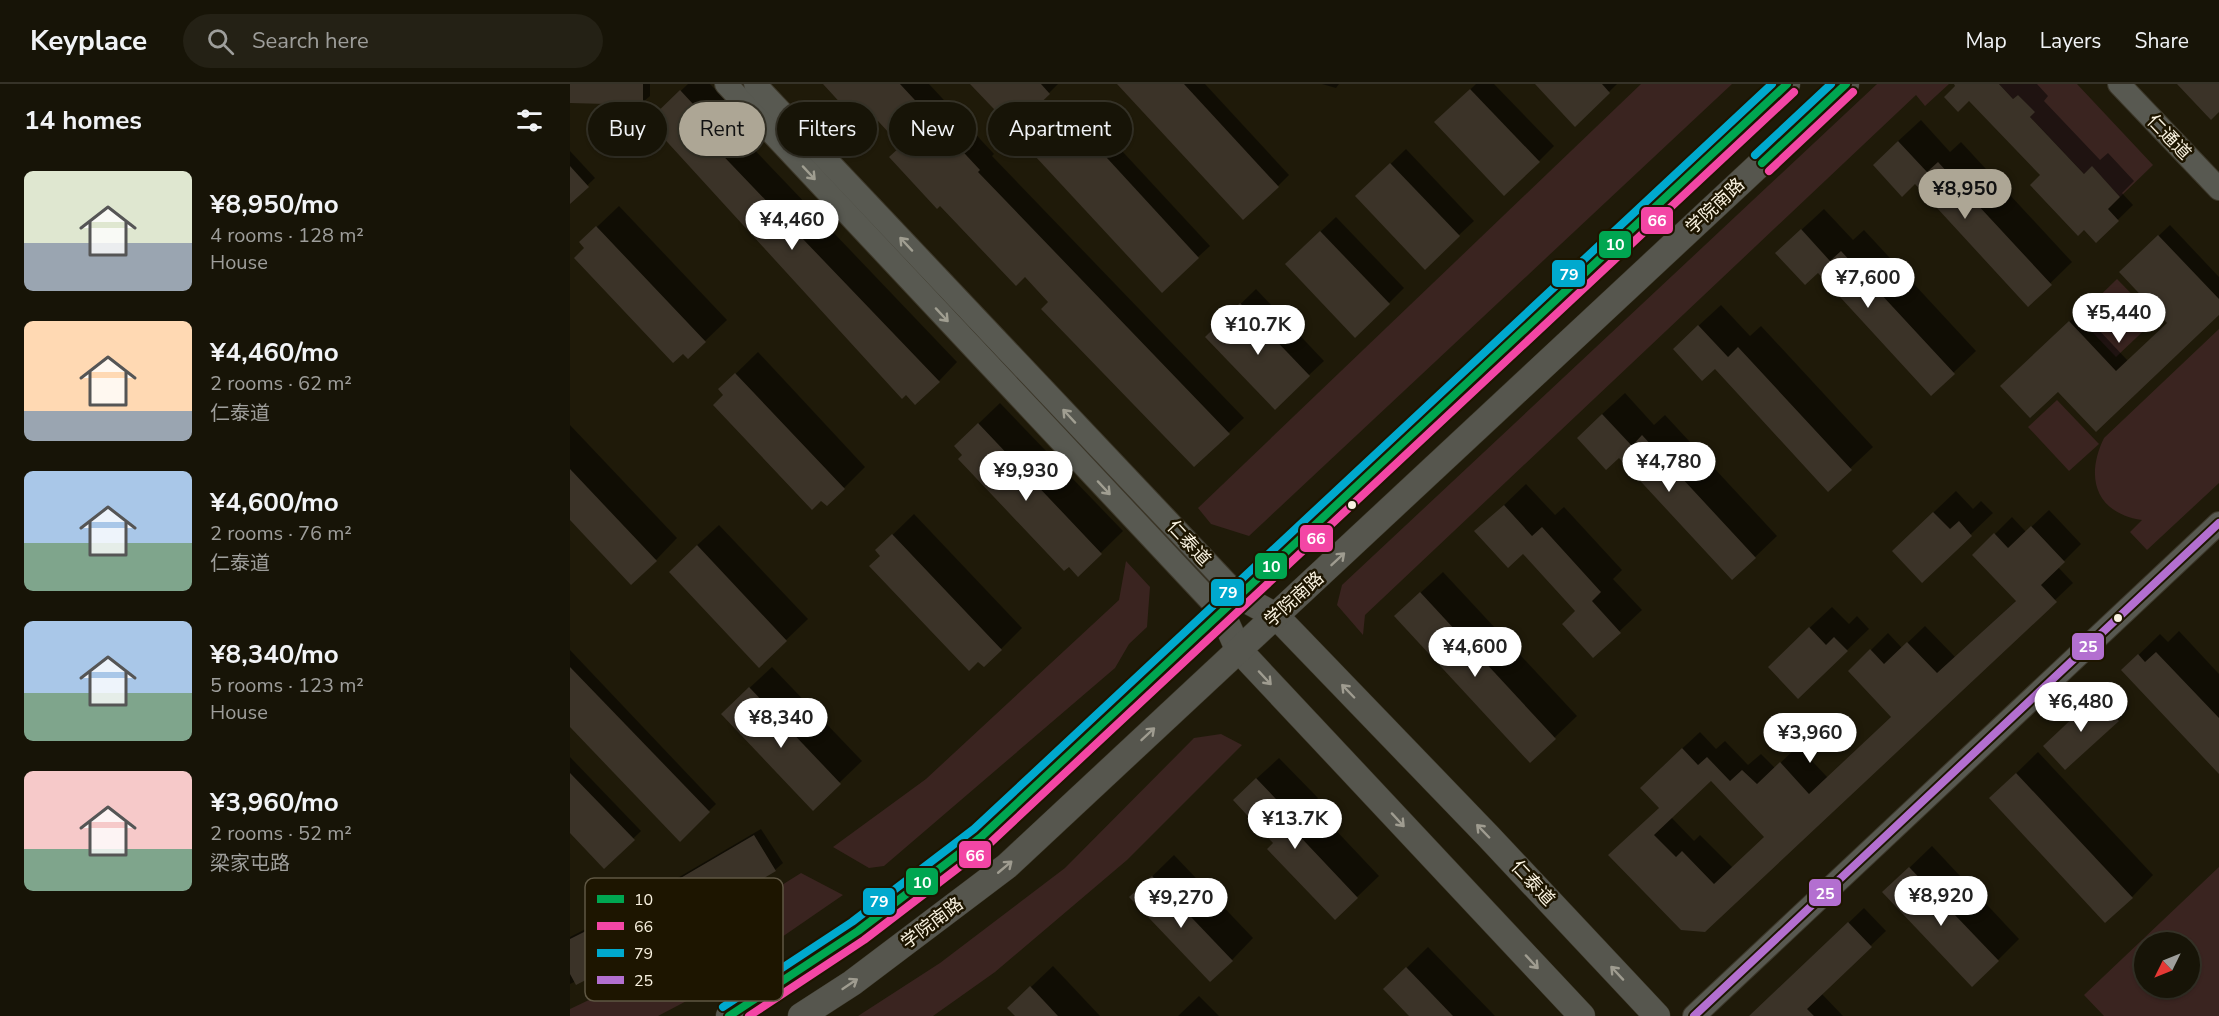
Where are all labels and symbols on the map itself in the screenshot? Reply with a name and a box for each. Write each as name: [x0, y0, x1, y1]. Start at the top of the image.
street label: 仁通道: [2142, 109, 2196, 165]
one-way arrow: [802, 165, 816, 180]
pin: ¥8,950: [1916, 169, 2014, 220]
street label: 学院南路: [1680, 173, 1750, 239]
pin: ¥4,460: [743, 200, 841, 251]
line badge: 66: [1640, 206, 1674, 235]
text: 66: [1647, 210, 1667, 232]
line badge: 10: [1598, 230, 1632, 259]
text: 10: [1605, 234, 1625, 256]
one-way arrow: [899, 237, 913, 252]
pin: ¥7,600: [1819, 258, 1917, 309]
line badge: 79: [1551, 259, 1586, 288]
text: 79: [1559, 264, 1579, 286]
pin: ¥5,440: [2070, 293, 2168, 344]
pin: ¥10.7K: [1209, 305, 1307, 356]
one-way arrow: [935, 307, 949, 322]
one-way arrow: [1062, 409, 1076, 424]
pin: ¥4,780: [1620, 442, 1718, 493]
pin: ¥9,930: [977, 451, 1075, 502]
one-way arrow: [1097, 480, 1111, 495]
unlabelled marker: [1346, 499, 1358, 511]
street label: 仁泰道: [1162, 515, 1216, 571]
line badge: 66: [1299, 524, 1334, 553]
text: 66: [1306, 528, 1326, 550]
line badge: 10: [1254, 552, 1288, 580]
one-way arrow: [1330, 552, 1345, 566]
text: 10: [1261, 556, 1281, 578]
street label: 学院南路: [1259, 566, 1329, 632]
line badge: 79: [1210, 578, 1245, 607]
text: 79: [1218, 582, 1238, 604]
unlabelled marker: [2112, 612, 2124, 624]
pin: ¥4,600: [1426, 627, 1524, 678]
line badge: 25: [2071, 632, 2105, 661]
text: 25: [2078, 636, 2098, 658]
one-way arrow: [1258, 670, 1272, 685]
pin: ¥6,480: [2032, 682, 2130, 733]
one-way arrow: [1341, 683, 1355, 698]
pin: ¥8,340: [732, 698, 830, 749]
pin: ¥3,960: [1761, 713, 1859, 764]
one-way arrow: [1140, 726, 1155, 741]
pin: ¥13.7K: [1246, 799, 1344, 850]
one-way arrow: [1391, 813, 1406, 828]
one-way arrow: [1476, 823, 1491, 838]
line badge: 66: [958, 840, 992, 869]
text: 66: [965, 845, 985, 867]
street label: 仁泰道: [1506, 855, 1560, 911]
one-way arrow: [997, 860, 1013, 873]
line badge: 10: [905, 867, 939, 896]
text: 10: [912, 872, 932, 894]
pin: ¥8,920: [1892, 876, 1990, 927]
legend: [585, 878, 783, 1001]
pin: ¥9,270: [1132, 878, 1230, 929]
line badge: 25: [1808, 878, 1842, 907]
text: 25: [1815, 883, 1835, 905]
line badge: 79: [862, 887, 896, 916]
text: 10: [634, 889, 653, 911]
text: 79: [869, 891, 889, 913]
street label: 学院南路: [896, 892, 968, 954]
text: 66: [634, 916, 653, 938]
north arrow: [2134, 932, 2200, 998]
text: 79: [634, 943, 653, 965]
one-way arrow: [1525, 955, 1539, 970]
one-way arrow: [1609, 966, 1624, 981]
text: 25: [634, 970, 653, 992]
one-way arrow: [841, 978, 858, 990]

